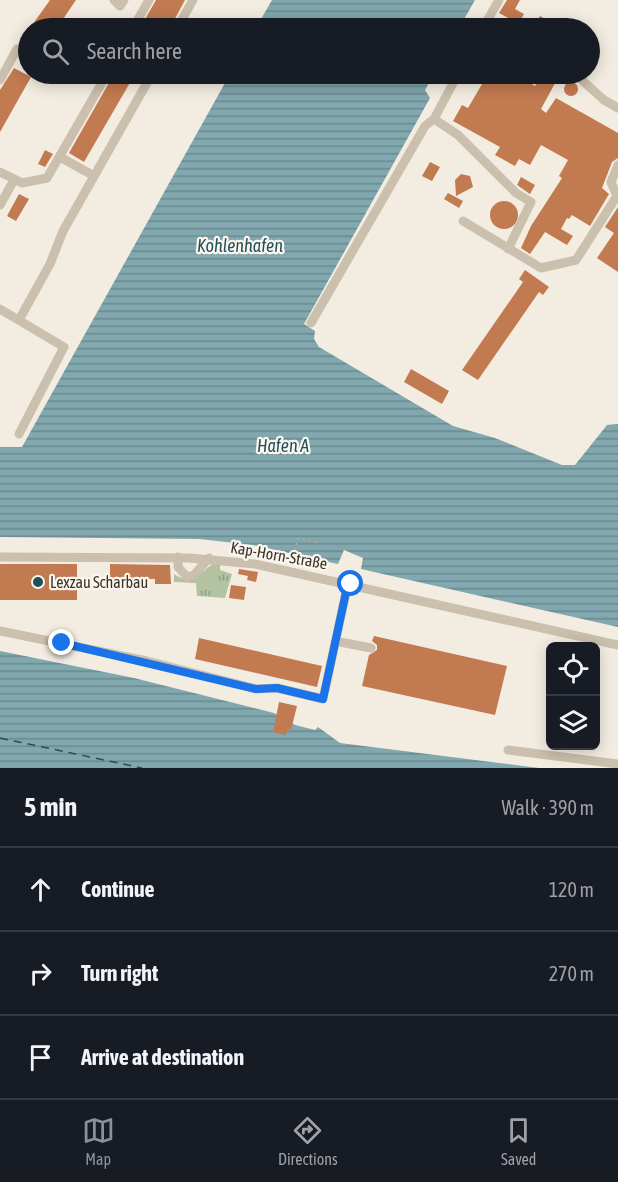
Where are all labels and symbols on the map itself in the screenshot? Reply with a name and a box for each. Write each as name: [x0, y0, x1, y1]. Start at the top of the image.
water label: Kohlenhafen: [197, 235, 283, 256]
water label: Hafen A: [257, 435, 309, 456]
street label: Kap-Horn-Straße: [229, 538, 329, 573]
route start: [337, 570, 363, 596]
place label: Lexzau Scharbau: [50, 573, 148, 591]
marker: Lexzau Scharbau: [31, 575, 45, 589]
route end: [48, 629, 74, 655]

